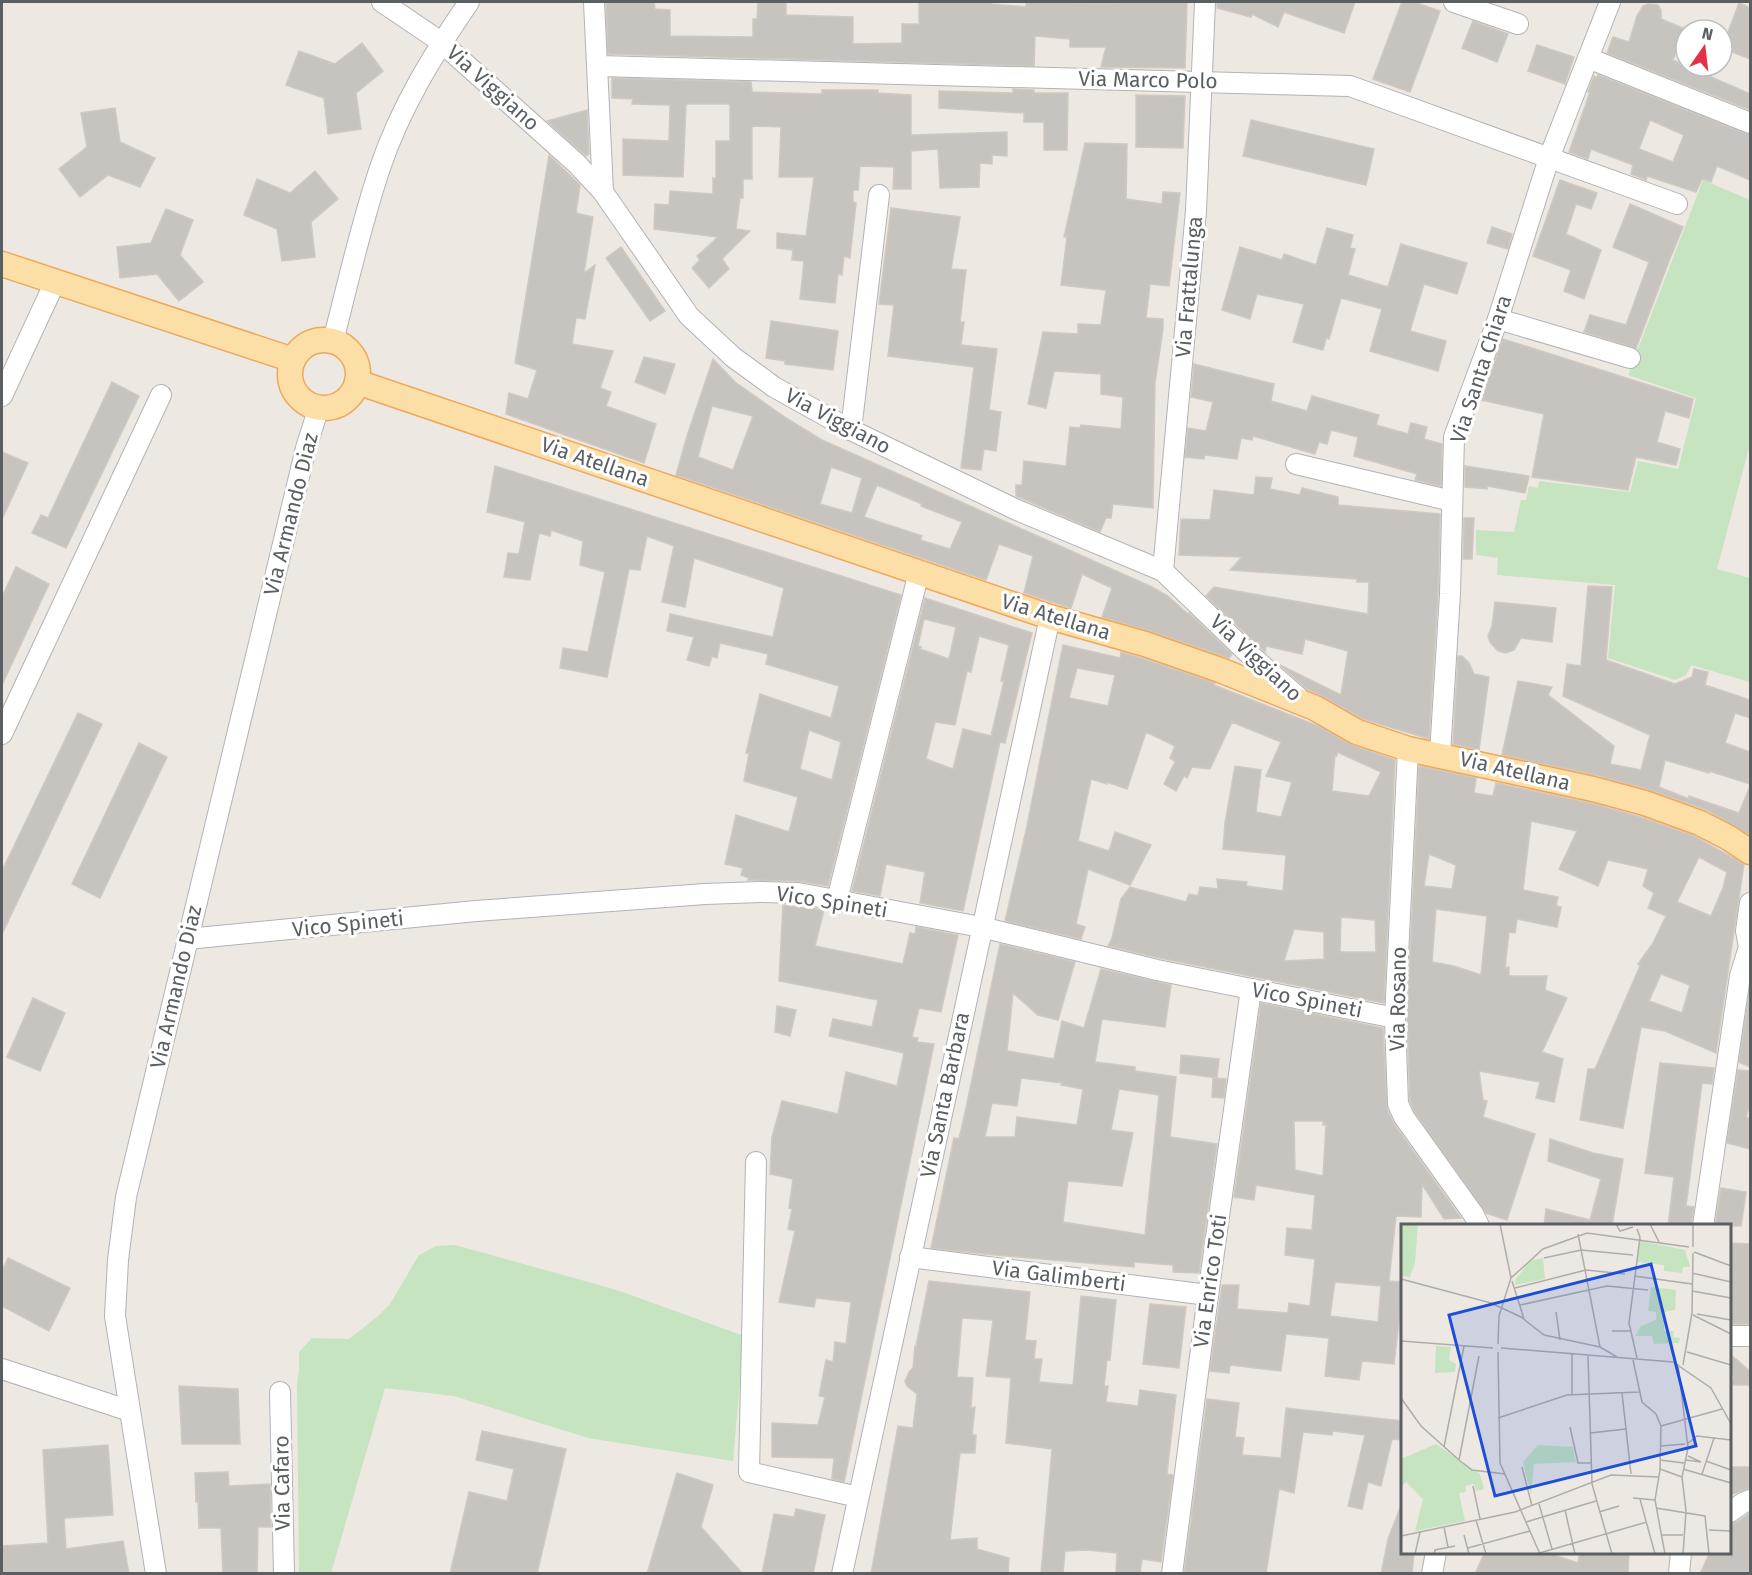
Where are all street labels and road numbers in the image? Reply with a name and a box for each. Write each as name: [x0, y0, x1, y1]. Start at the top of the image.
street label: Via Viggiano: [441, 40, 545, 136]
street label: Via Marco Polo: [1078, 66, 1218, 94]
street label: Via Frattalunga: [1170, 215, 1208, 359]
street label: Via Santa Chiara: [1445, 292, 1517, 446]
street label: Via Viggiano: [781, 382, 895, 460]
street label: Via Armando Diaz: [258, 430, 324, 598]
street label: Via Atellana: [537, 431, 653, 493]
street label: Via Atellana: [998, 588, 1114, 646]
street label: Via Viggiano: [1205, 609, 1307, 707]
street label: Via Atellana: [1457, 746, 1573, 796]
street label: Vico Spineti: [775, 880, 889, 924]
street label: Via Armando Diaz: [145, 903, 207, 1071]
street label: Vico Spineti: [291, 905, 405, 943]
street label: Via Rosano: [1384, 946, 1412, 1052]
street label: Vico Spineti: [1249, 977, 1365, 1023]
street label: Via Santa Barbara: [915, 1010, 975, 1180]
street label: Via Enrico Toti: [1188, 1212, 1232, 1350]
street label: Via Galimberti: [991, 1255, 1127, 1297]
street label: Via Cafaro: [268, 1435, 296, 1531]

